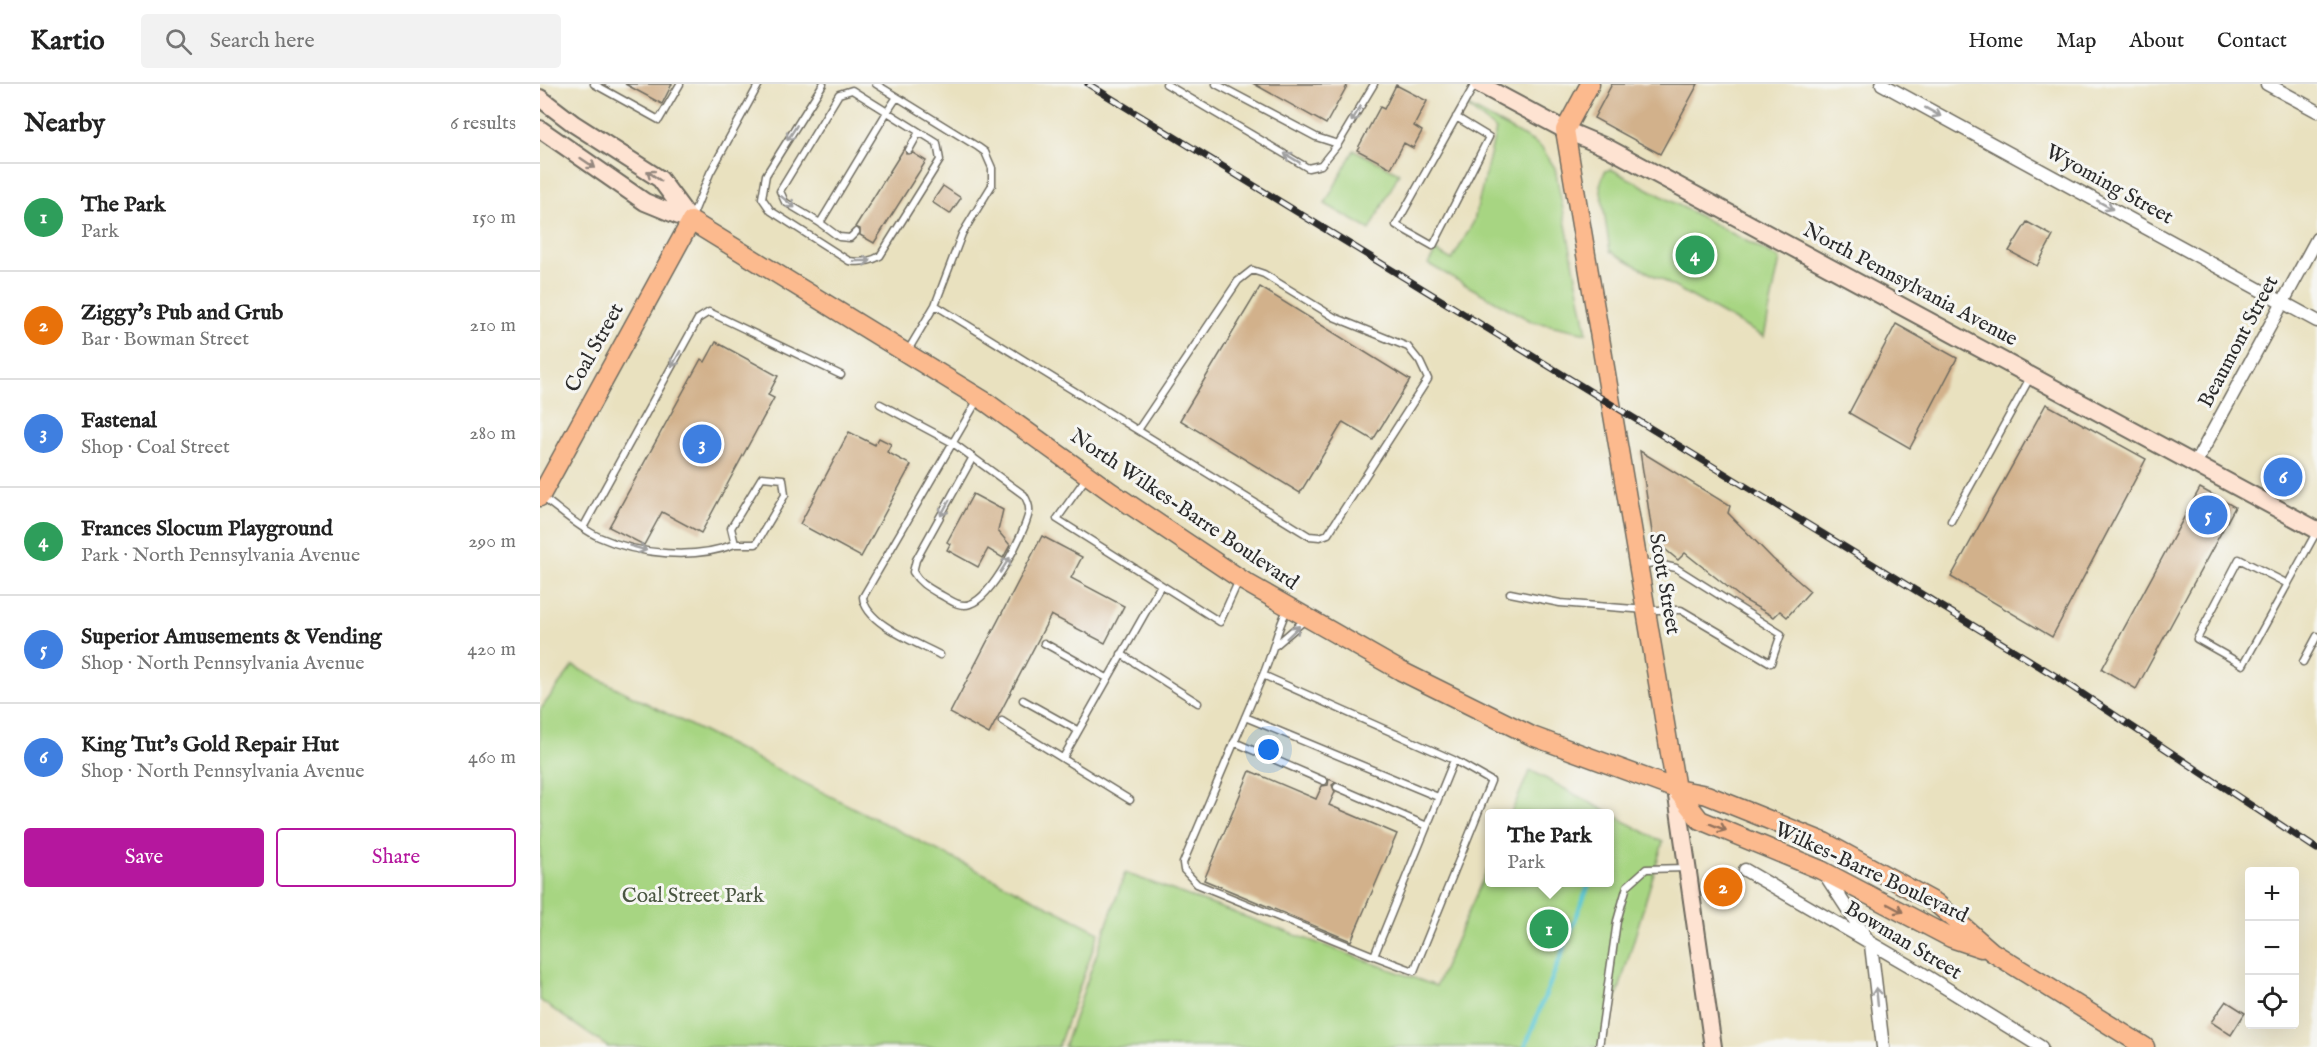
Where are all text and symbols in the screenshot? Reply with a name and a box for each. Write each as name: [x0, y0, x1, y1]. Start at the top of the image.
search box: [141, 14, 561, 68]
text: Kartio: [30, 24, 105, 59]
icon: search: [162, 25, 195, 58]
text: Search here: [210, 27, 315, 55]
text: Home: [1968, 28, 2023, 55]
text: Map: [2056, 28, 2096, 55]
text: About: [2129, 28, 2184, 55]
text: Contact: [2217, 28, 2287, 55]
one-way arrow: [1349, 105, 1361, 122]
text: Nearby: [24, 107, 105, 140]
one-way arrow: [1924, 107, 1942, 118]
text: 6 results: [450, 111, 516, 136]
one-way arrow: [786, 125, 798, 141]
street label: Wyoming Street: [2040, 139, 2178, 231]
one-way arrow: [1284, 152, 1301, 164]
one-way arrow: [579, 157, 595, 169]
one-way arrow: [646, 170, 662, 182]
text: The Park: [81, 191, 166, 219]
one-way arrow: [780, 195, 795, 209]
one-way arrow: [2095, 200, 2113, 211]
text: 1: [40, 205, 47, 230]
text: 150 m: [472, 205, 516, 230]
street label: North Pennsylvania Avenue: [1798, 217, 2022, 353]
text: Park: [81, 219, 119, 244]
pin: 4: [1676, 232, 1714, 278]
one-way arrow: [852, 255, 872, 267]
street label: Beaumont Street: [2193, 271, 2285, 413]
text: Ziggy's Pub and Grub: [81, 299, 283, 327]
street label: Coal Street: [559, 299, 631, 397]
text: 2: [39, 313, 48, 338]
text: 210 m: [470, 313, 516, 338]
text: Bar · Bowman Street: [81, 327, 249, 352]
one-way arrow: [670, 350, 682, 367]
text: Fastenal: [81, 407, 157, 435]
text: 3: [40, 421, 47, 446]
text: 280 m: [469, 421, 516, 446]
pin: 3: [682, 422, 722, 466]
street label: North Wilkes-Barre Boulevard: [1065, 423, 1304, 597]
text: Shop · Coal Street: [81, 435, 230, 460]
pin: 6: [2264, 454, 2302, 500]
pin: 5: [2188, 492, 2228, 538]
one-way arrow: [939, 499, 951, 516]
text: Frances Slocum Playground: [81, 515, 333, 543]
text: 4: [39, 529, 48, 554]
text: 290 m: [468, 529, 516, 554]
street label: Scott Street: [1642, 531, 1686, 637]
one-way arrow: [628, 542, 647, 554]
text: Park · North Pennsylvania Avenue: [81, 543, 360, 568]
one-way arrow: [998, 556, 1011, 573]
text: Superior Amusements & Vending: [81, 623, 382, 651]
one-way arrow: [1285, 625, 1300, 639]
text: 5: [40, 637, 47, 662]
text: 420 m: [467, 637, 516, 662]
text: Shop · North Pennsylvania Avenue: [81, 651, 365, 676]
text: King Tut's Gold Repair Hut: [81, 731, 339, 759]
your location: [1254, 735, 1283, 764]
text: 6: [39, 745, 48, 770]
text: 460 m: [468, 745, 516, 770]
text: Shop · North Pennsylvania Avenue: [81, 759, 365, 784]
popup: [1485, 809, 1614, 887]
street label: Wilkes-Barre Boulevard: [1770, 816, 1973, 930]
text: The Park: [1507, 822, 1592, 850]
one-way arrow: [1708, 822, 1727, 833]
button: Save: [24, 828, 264, 887]
button: Share: [276, 828, 516, 887]
text: Park: [1507, 850, 1545, 875]
pin: 2: [1704, 864, 1742, 910]
map controls: [2245, 867, 2299, 1029]
button: +: [2245, 867, 2299, 921]
park label: Coal Street Park: [622, 883, 765, 910]
street label: Bowman Street: [1839, 895, 1967, 987]
one-way arrow: [1886, 902, 1903, 914]
pin: 1: [1530, 906, 1568, 952]
button: −: [2245, 921, 2299, 975]
button: locate: [2245, 975, 2299, 1029]
one-way arrow: [1871, 986, 1882, 1006]

